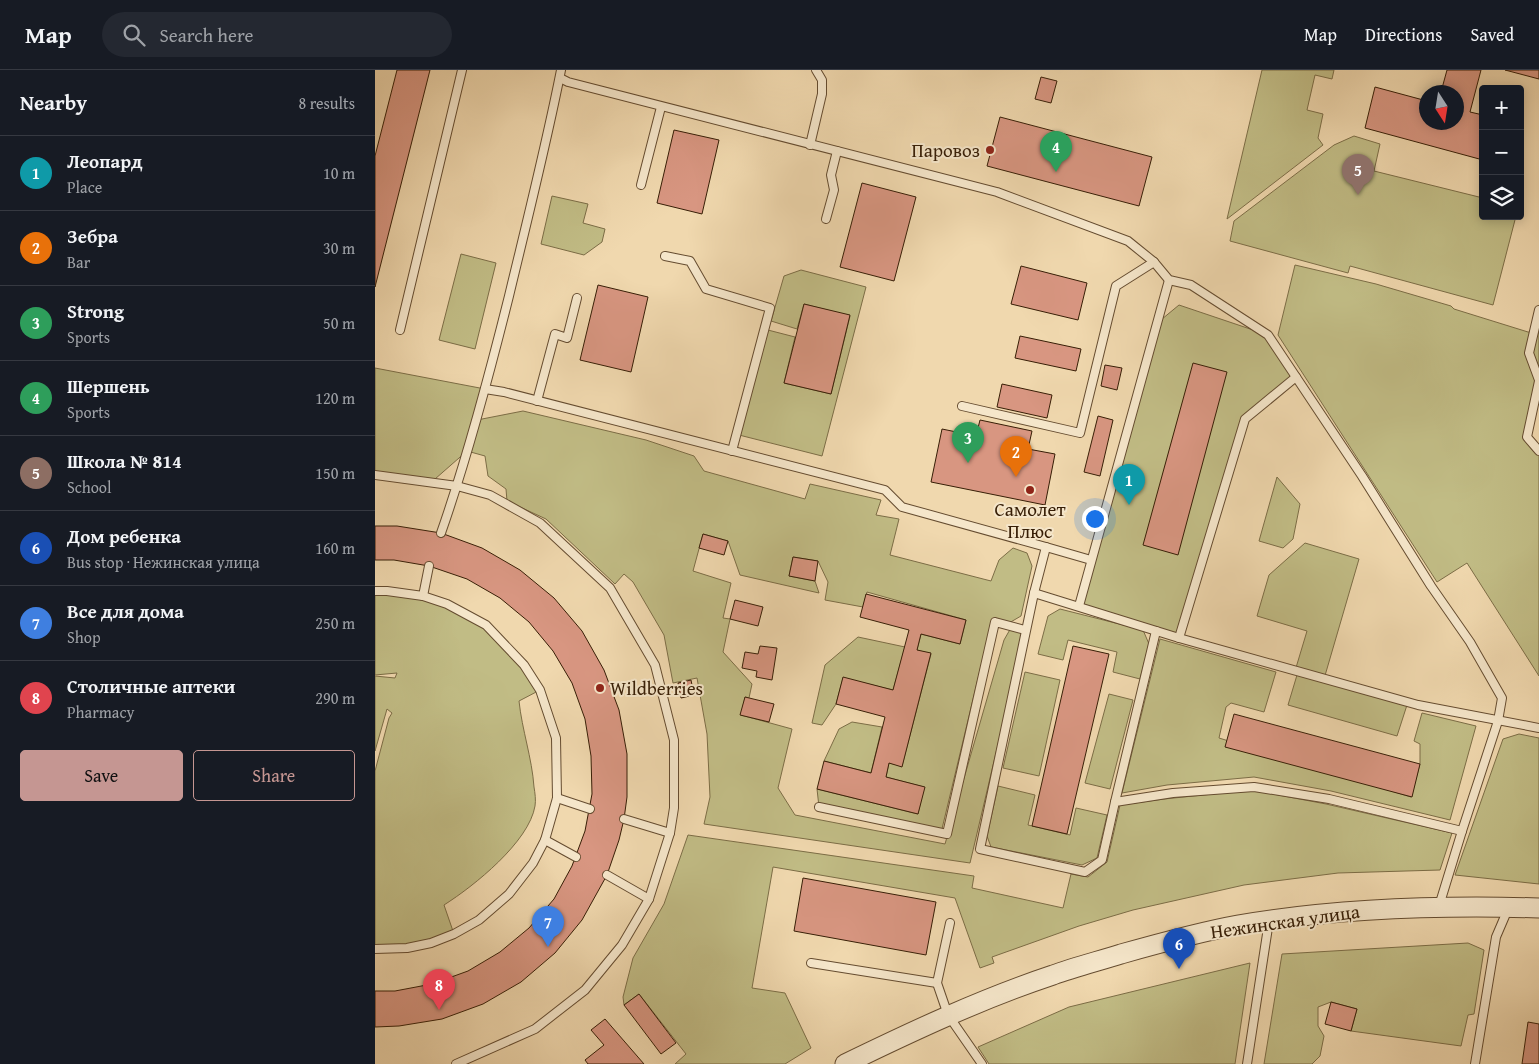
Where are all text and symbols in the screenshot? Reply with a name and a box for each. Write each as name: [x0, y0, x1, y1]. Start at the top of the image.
search box: [102, 12, 452, 57]
text: Map: [25, 17, 72, 52]
icon: search: [120, 21, 148, 49]
text: Search here: [160, 21, 253, 49]
text: Map: [1304, 21, 1337, 48]
text: Directions: [1365, 21, 1442, 48]
text: Saved: [1470, 21, 1514, 48]
north arrow: [1419, 85, 1464, 130]
map controls: [1479, 85, 1524, 220]
button: +: [1479, 85, 1524, 130]
text: Nearby: [20, 87, 87, 118]
text: 8 results: [298, 91, 355, 115]
button: −: [1479, 130, 1524, 175]
pin: 4: [1040, 131, 1072, 172]
place label: Паровоз: [912, 136, 980, 164]
marker: Паровоз: [984, 144, 996, 156]
text: Леопард: [67, 147, 143, 175]
pin: 5: [1342, 154, 1374, 195]
text: 1: [32, 161, 40, 185]
text: 10 m: [323, 161, 355, 185]
text: Place: [67, 175, 102, 199]
button: layers: [1479, 175, 1524, 220]
text: Зебра: [67, 222, 118, 250]
text: 2: [32, 236, 40, 260]
text: 30 m: [323, 236, 355, 260]
text: Bar: [67, 250, 90, 274]
text: Strong: [67, 297, 124, 325]
text: 3: [32, 311, 40, 335]
text: 50 m: [323, 311, 355, 335]
text: Sports: [67, 325, 110, 349]
text: Шершень: [67, 372, 150, 400]
text: 4: [32, 386, 40, 410]
text: 120 m: [315, 386, 355, 410]
text: Sports: [67, 400, 110, 424]
pin: 3: [952, 422, 984, 463]
pin: 2: [1000, 436, 1032, 477]
text: Школа № 814: [67, 447, 182, 475]
text: 5: [32, 461, 40, 485]
text: 150 m: [315, 461, 355, 485]
pin: 1: [1113, 464, 1145, 505]
text: School: [67, 475, 111, 499]
marker: Самолет Плюс: [1024, 484, 1036, 496]
place label: Самолет Плюс: [994, 495, 1066, 545]
your location: [1082, 506, 1108, 532]
text: Дом ребенка: [67, 522, 181, 550]
text: 6: [32, 536, 40, 560]
text: 160 m: [315, 536, 355, 560]
text: Bus stop · Нежинская улица: [67, 550, 260, 574]
text: Все для дома: [67, 597, 184, 625]
text: 7: [32, 611, 40, 635]
text: 250 m: [315, 611, 355, 635]
text: Shop: [67, 625, 101, 649]
text: Столичные аптеки: [67, 672, 235, 700]
place label: Wildberries: [610, 674, 703, 702]
marker: Wildberries: [594, 682, 606, 694]
text: 8: [32, 686, 40, 710]
text: 290 m: [315, 686, 355, 710]
text: Pharmacy: [67, 700, 134, 724]
button: Save: [20, 750, 183, 801]
button: Share: [193, 750, 355, 801]
street label: Нежинская улица: [1209, 897, 1361, 945]
pin: 7: [532, 906, 564, 947]
pin: 6: [1163, 928, 1195, 969]
pin: 8: [423, 969, 455, 1010]

